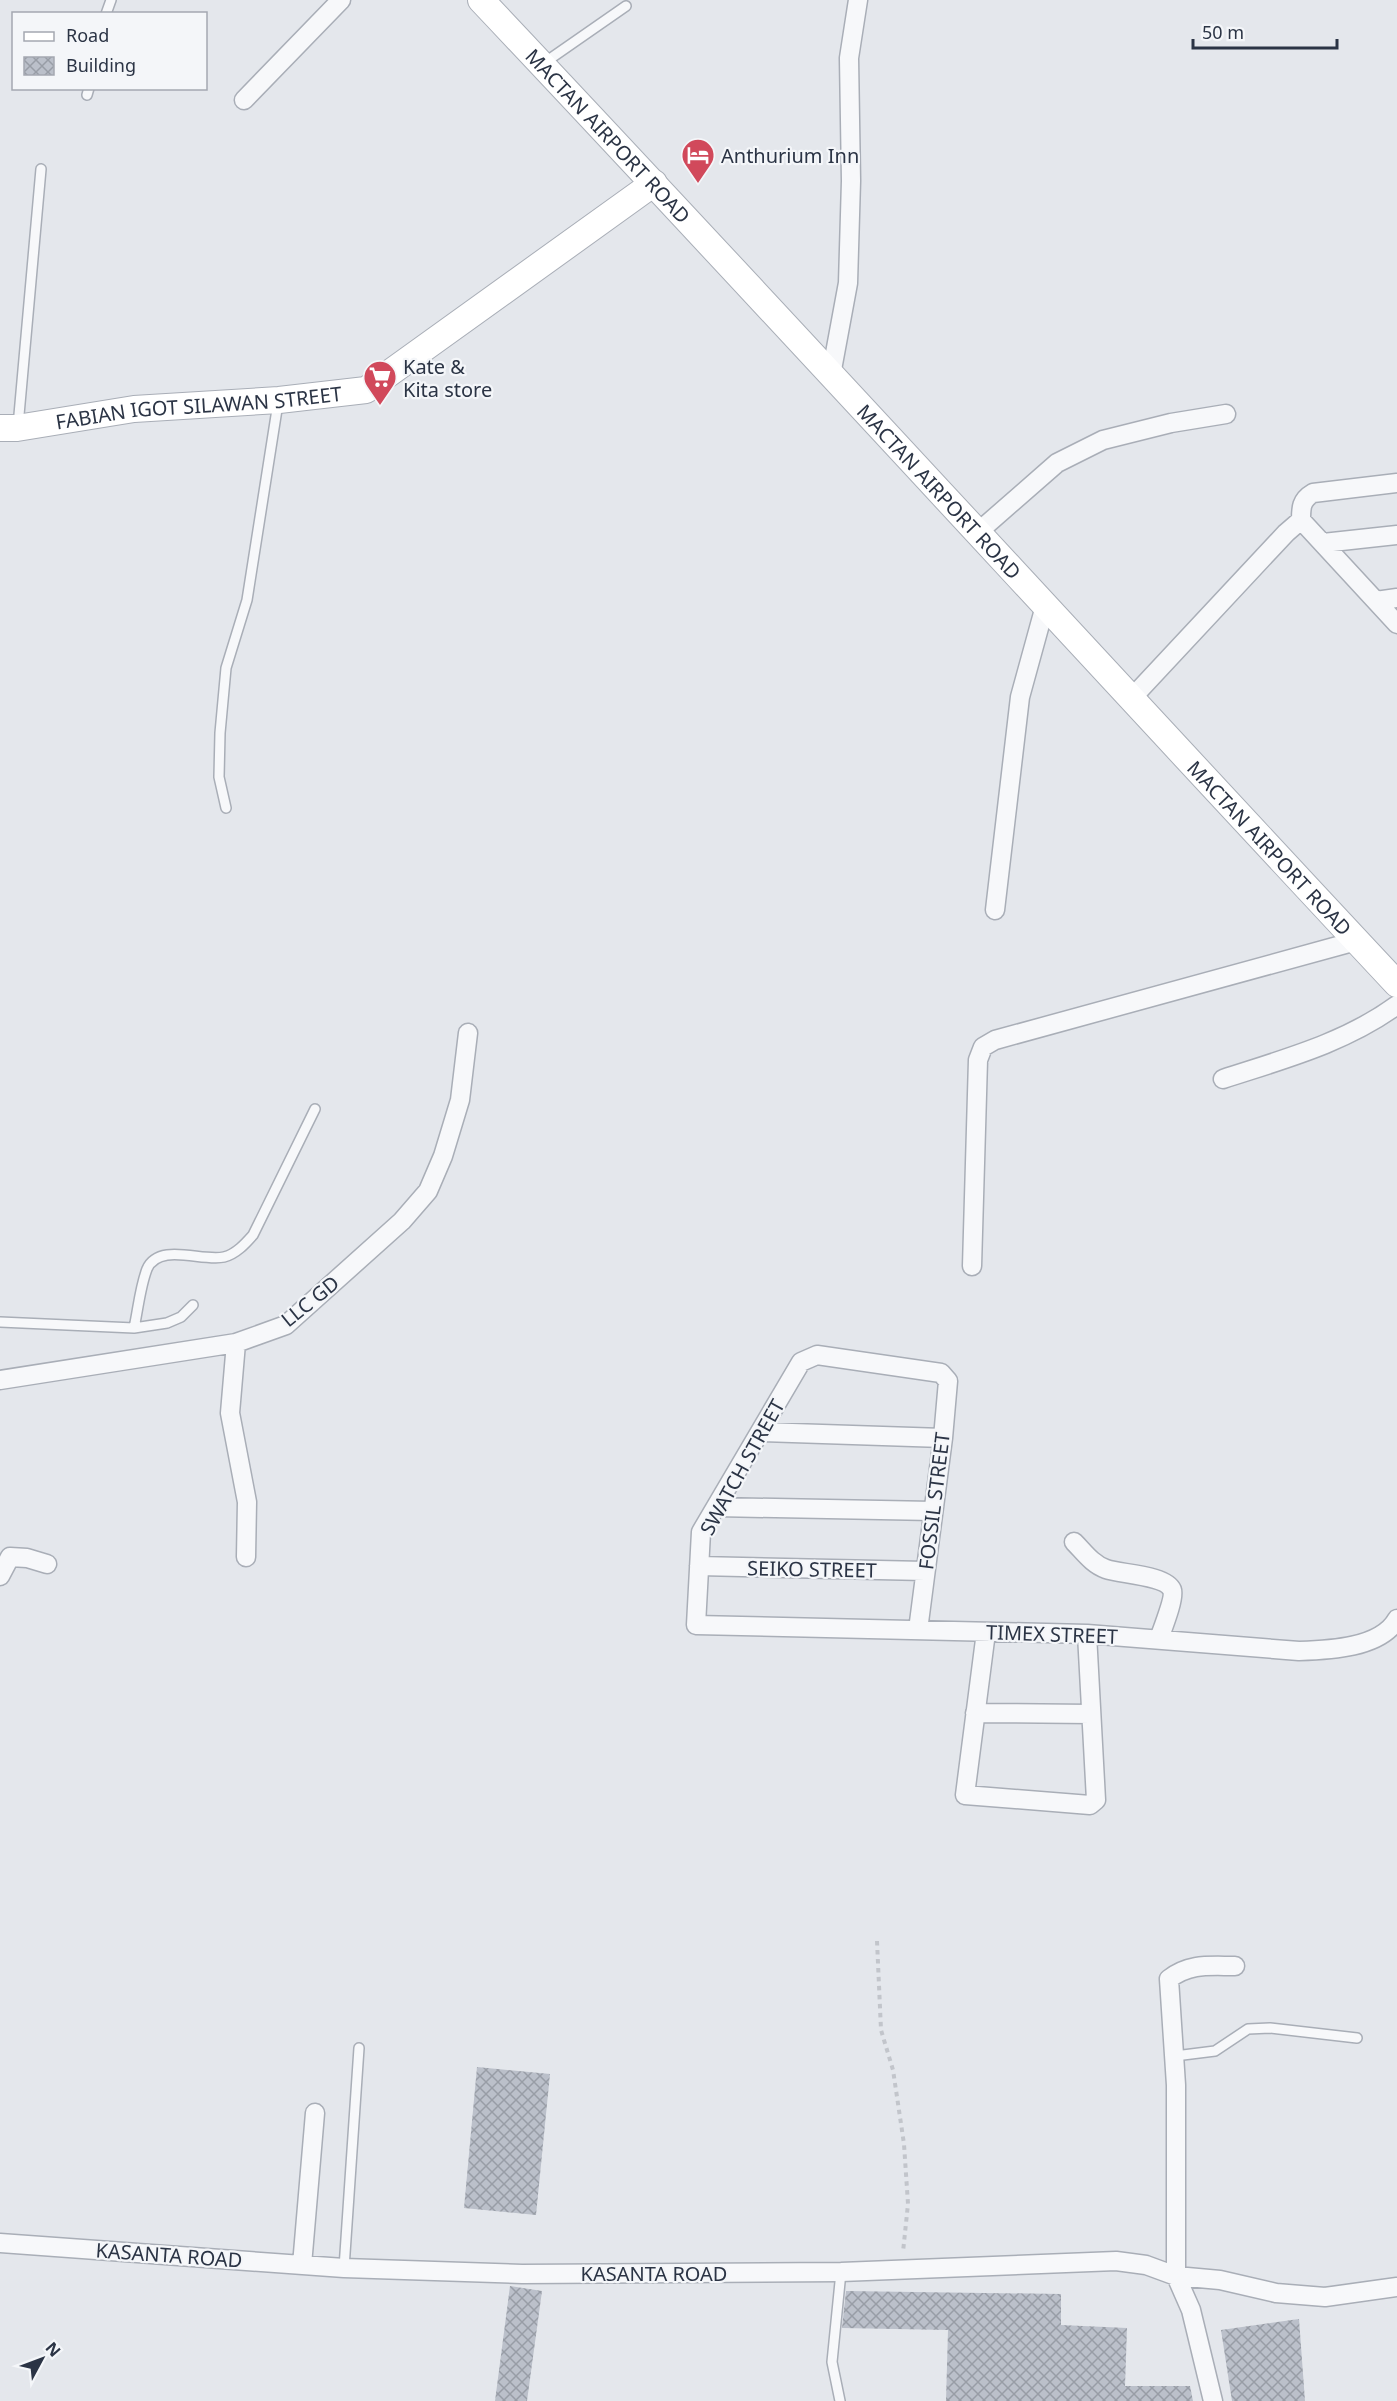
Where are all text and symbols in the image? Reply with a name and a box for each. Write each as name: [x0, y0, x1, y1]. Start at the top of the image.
legend: [12, 12, 207, 90]
scale bar: [1193, 12, 1337, 50]
text: 50 m: [1202, 20, 1244, 44]
text: Road: [66, 23, 109, 47]
street label: MACTAN AIRPORT ROAD: [520, 43, 697, 229]
text: Building: [66, 53, 136, 77]
hotel icon: Anthurium Inn: [680, 137, 716, 184]
place label: Anthurium Inn: [721, 142, 859, 169]
place label: Kate & Kita store: [403, 353, 492, 403]
supermarket icon: Kate & Kita store: [362, 359, 398, 406]
street label: FABIAN IGOT SILAWAN STREET: [54, 379, 343, 435]
street label: MACTAN AIRPORT ROAD: [852, 398, 1027, 585]
street label: MACTAN AIRPORT ROAD: [1182, 754, 1358, 941]
street label: LLC GD: [275, 1269, 345, 1333]
street label: SWATCH STREET: [693, 1394, 791, 1540]
street label: FOSSIL STREET: [912, 1431, 956, 1571]
street label: SEIKO STREET: [747, 1554, 877, 1584]
street label: TIMEX STREET: [986, 1618, 1118, 1650]
street label: KASANTA ROAD: [95, 2236, 243, 2274]
street label: KASANTA ROAD: [581, 2260, 727, 2287]
north arrow: [12, 2329, 72, 2389]
text: N: [41, 2337, 66, 2361]

